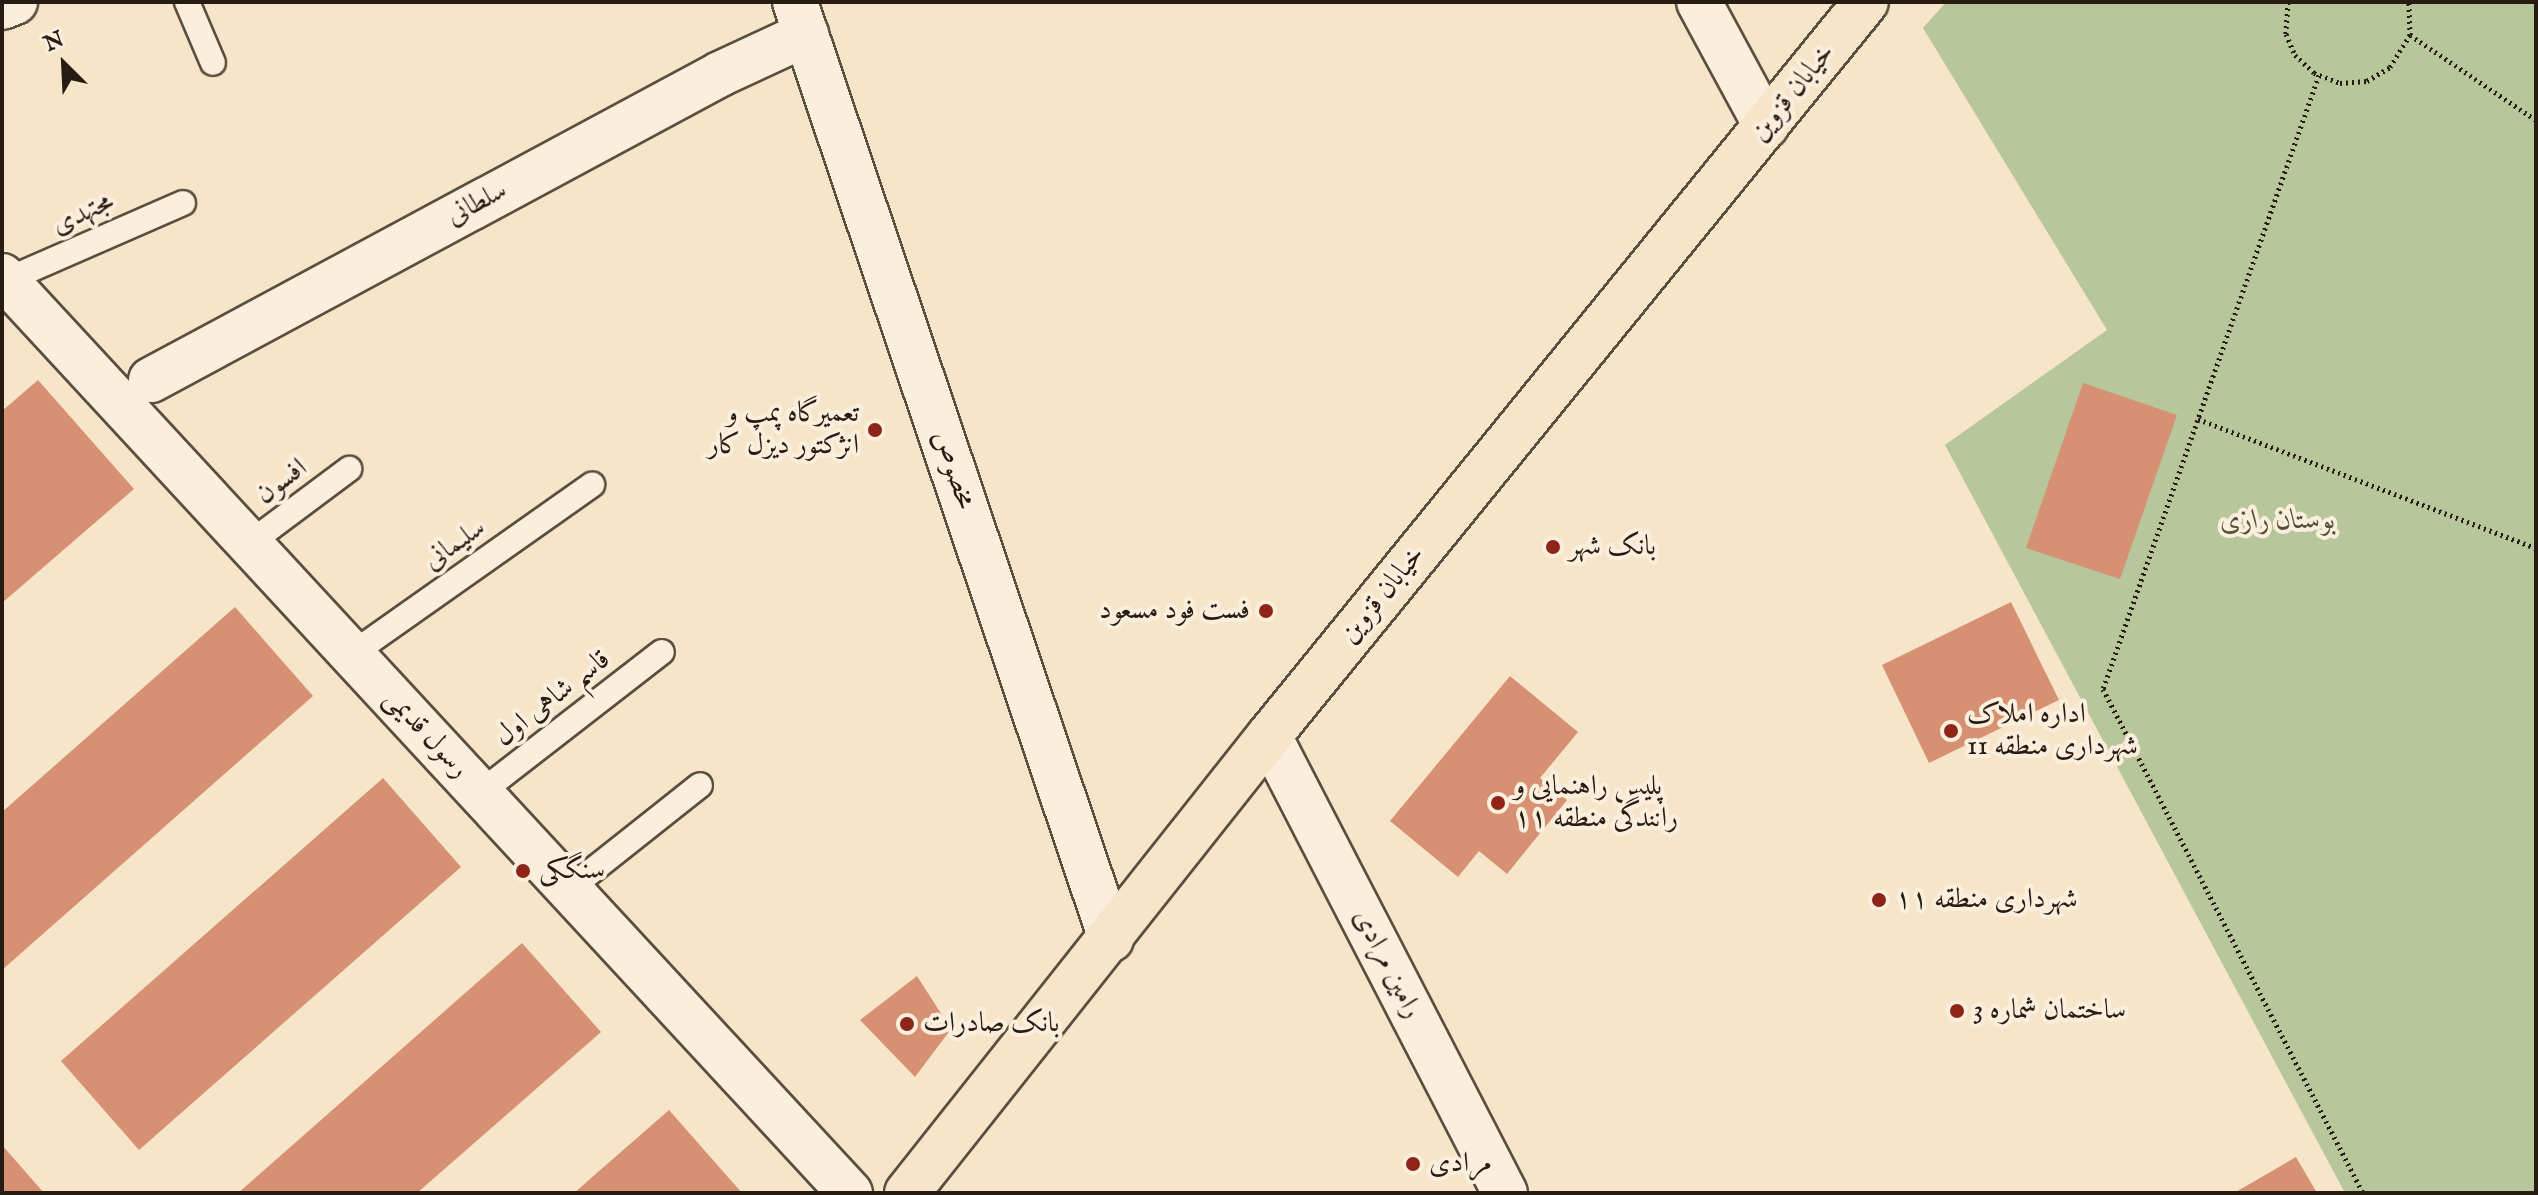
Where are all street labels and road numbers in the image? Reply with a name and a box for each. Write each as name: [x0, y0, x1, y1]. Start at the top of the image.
street label: خیابان قزوین: [1743, 37, 1843, 149]
street label: سلطانی: [441, 174, 513, 234]
street label: مجتهدی: [47, 186, 119, 242]
street label: مخصوص: [924, 426, 982, 514]
street label: افسون: [250, 452, 314, 512]
street label: سلیمانی: [417, 512, 493, 578]
street label: خیابان قزوین: [1333, 539, 1433, 651]
street label: قاسم شاهی اول: [488, 643, 618, 755]
street label: رسول قدیمی: [376, 682, 476, 786]
street label: رامین مرادی: [1345, 904, 1429, 1024]

